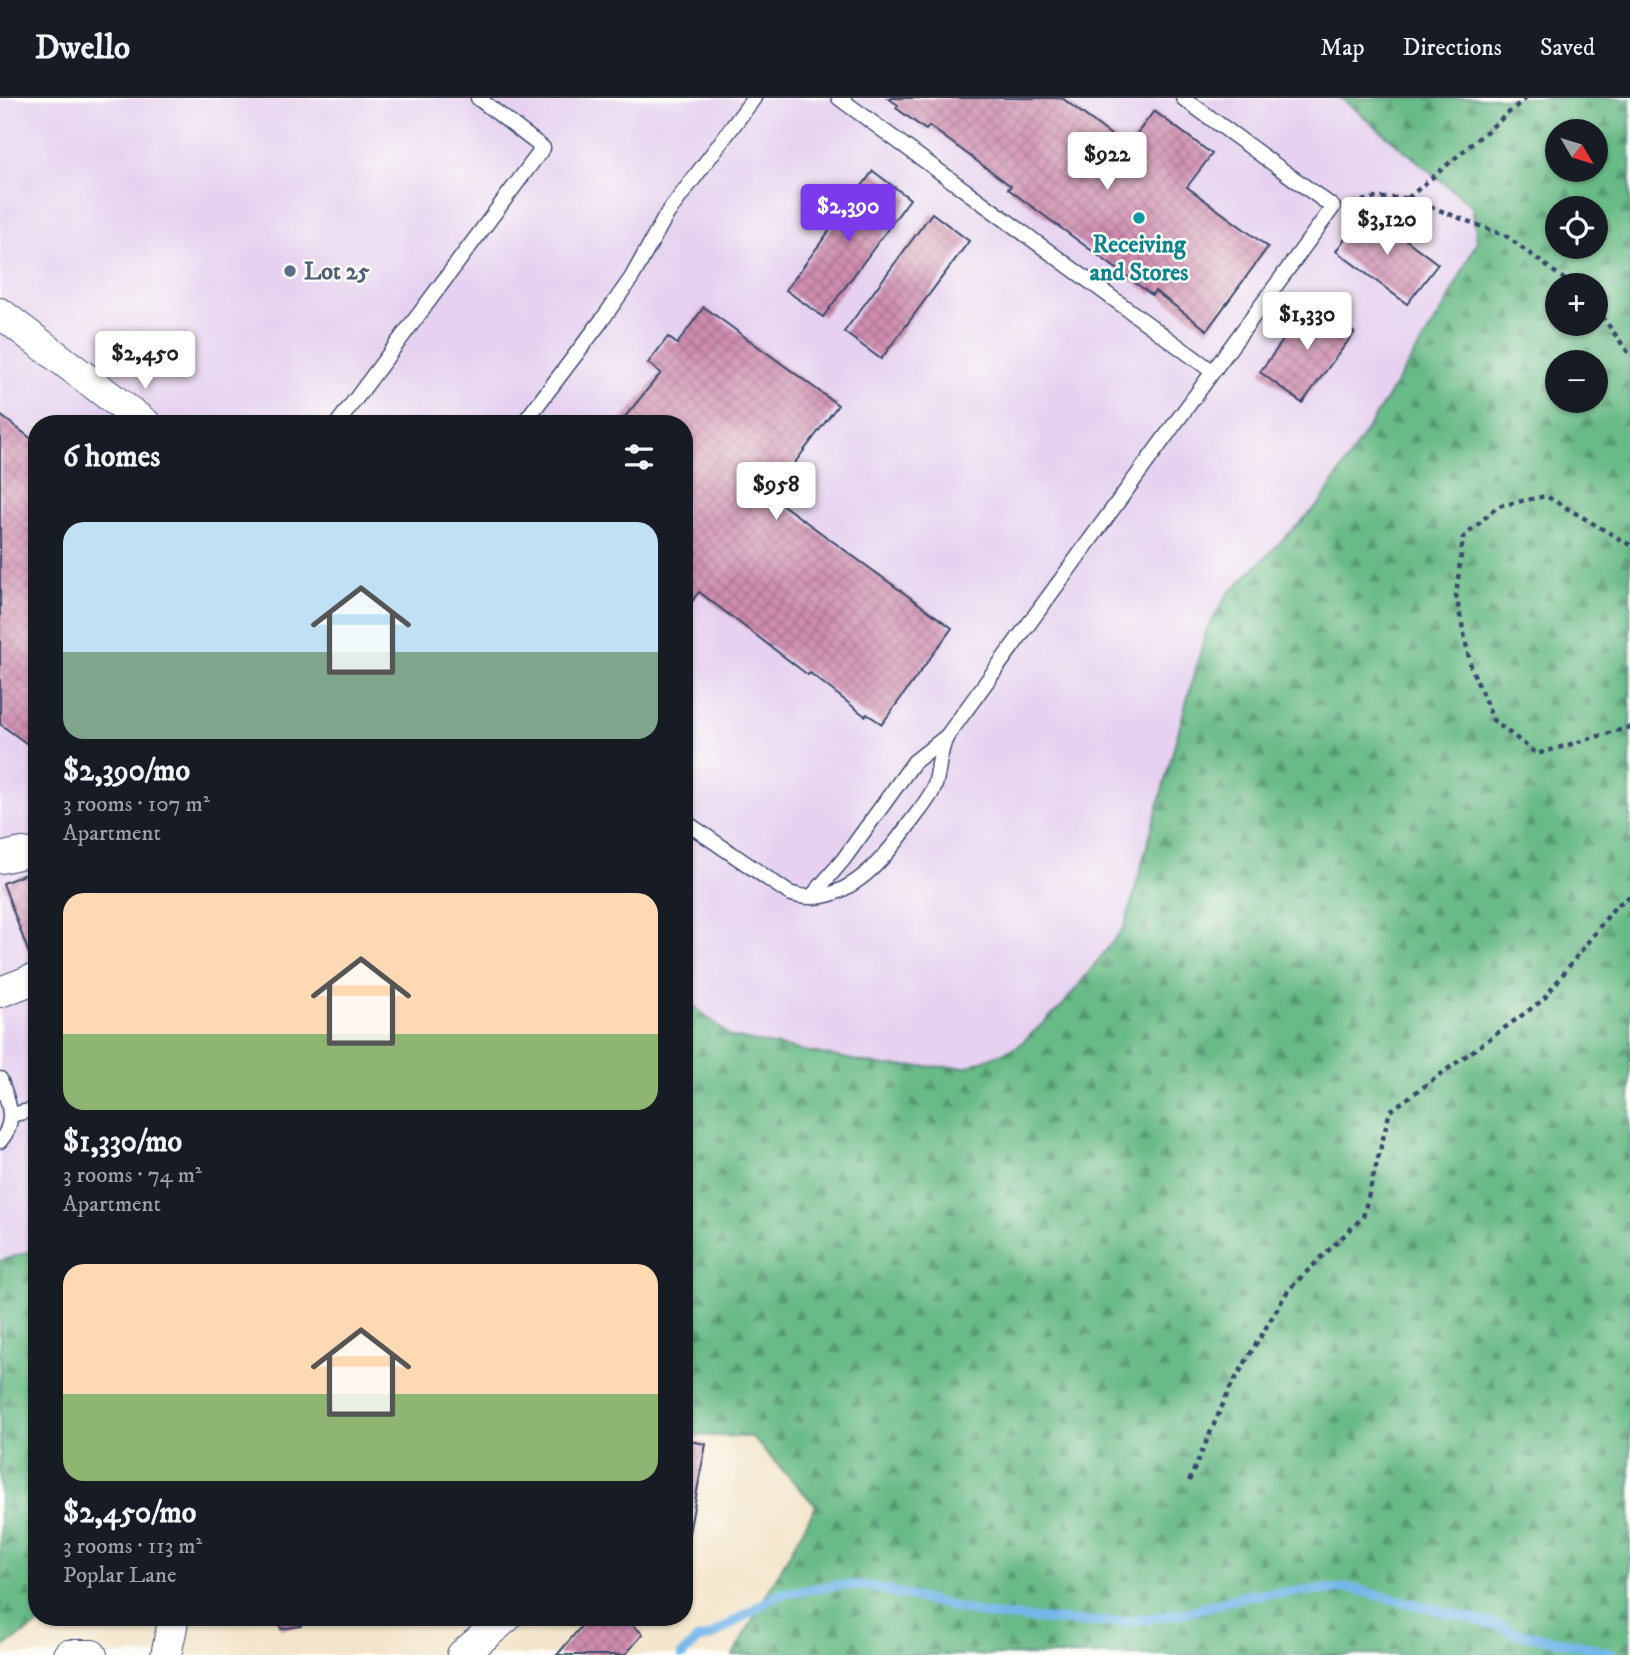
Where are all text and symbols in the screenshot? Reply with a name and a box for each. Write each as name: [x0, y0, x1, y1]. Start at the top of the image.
text: Dwello: [35, 28, 130, 69]
text: Map: [1320, 33, 1365, 63]
text: Directions: [1403, 33, 1502, 63]
text: Saved: [1540, 33, 1595, 63]
north arrow: [1545, 119, 1608, 182]
map controls: [1545, 119, 1608, 413]
pin: $922: [1066, 132, 1148, 192]
text: $922: [1084, 140, 1130, 169]
pin: $2,390: [791, 184, 905, 244]
text: $2,390: [817, 192, 879, 221]
button: locate: [1545, 196, 1608, 259]
pin: $3,120: [1330, 198, 1444, 257]
text: $3,120: [1357, 205, 1417, 234]
marker: Receiving and Stores: [1131, 210, 1147, 226]
place label: Receiving and Stores: [1090, 230, 1188, 288]
place label: Lot 25: [304, 257, 369, 287]
marker: Lot 25: [282, 263, 298, 279]
button: +: [1545, 273, 1608, 336]
pin: $1,330: [1250, 292, 1364, 352]
text: $1,330: [1279, 300, 1335, 329]
pin: $2,450: [88, 331, 202, 391]
text: $2,450: [111, 339, 179, 368]
button: −: [1545, 350, 1608, 413]
icon: filters: [620, 438, 658, 476]
text: 6 homes: [63, 439, 160, 476]
pin: $958: [735, 462, 817, 522]
text: $958: [753, 470, 799, 499]
icon: home: [298, 567, 424, 693]
text: $2,390/mo: [63, 753, 190, 790]
text: 3 rooms · 107 m²: [63, 790, 210, 819]
text: Apartment: [63, 819, 161, 848]
icon: home: [298, 938, 424, 1064]
text: $1,330/mo: [63, 1124, 182, 1161]
text: 3 rooms · 74 m²: [63, 1161, 202, 1190]
text: Apartment: [63, 1190, 161, 1219]
icon: home: [298, 1309, 424, 1435]
text: $2,450/mo: [63, 1495, 196, 1532]
text: 3 rooms · 113 m²: [63, 1532, 202, 1561]
text: Poplar Lane: [63, 1561, 177, 1590]

